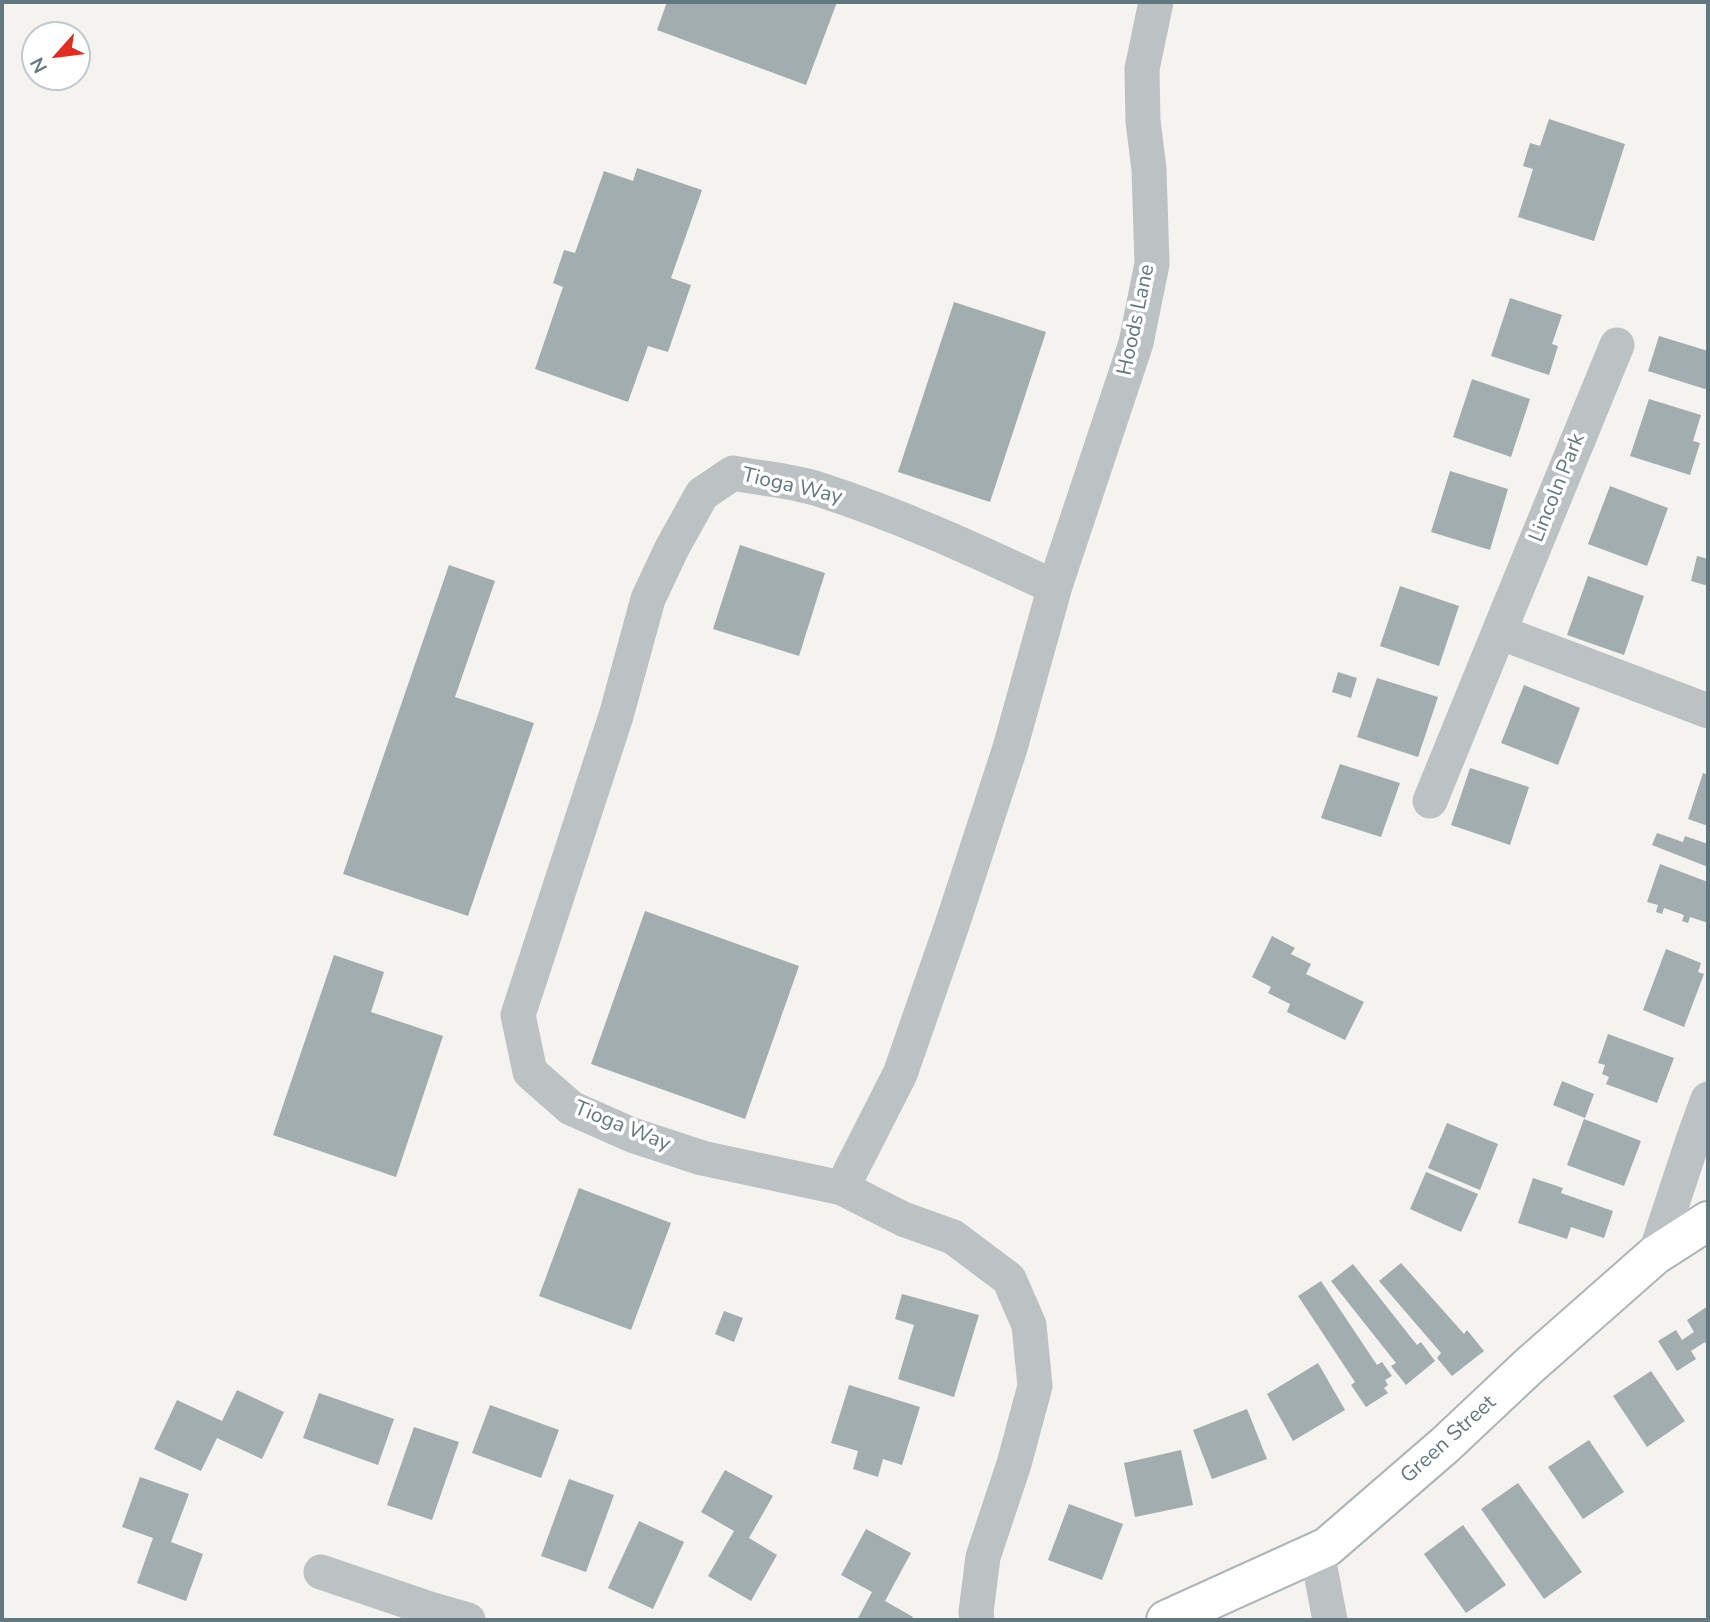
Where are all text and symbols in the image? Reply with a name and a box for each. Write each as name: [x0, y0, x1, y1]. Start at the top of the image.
north arrow: [21, 21, 91, 91]
text: N: [24, 53, 54, 77]
street label: Hoods Lane: [1113, 262, 1161, 378]
street label: Lincoln Park: [1525, 430, 1591, 546]
street label: Tioga Way: [740, 463, 844, 511]
street label: Tioga Way: [570, 1096, 674, 1158]
street label: Green Street: [1396, 1391, 1502, 1489]

